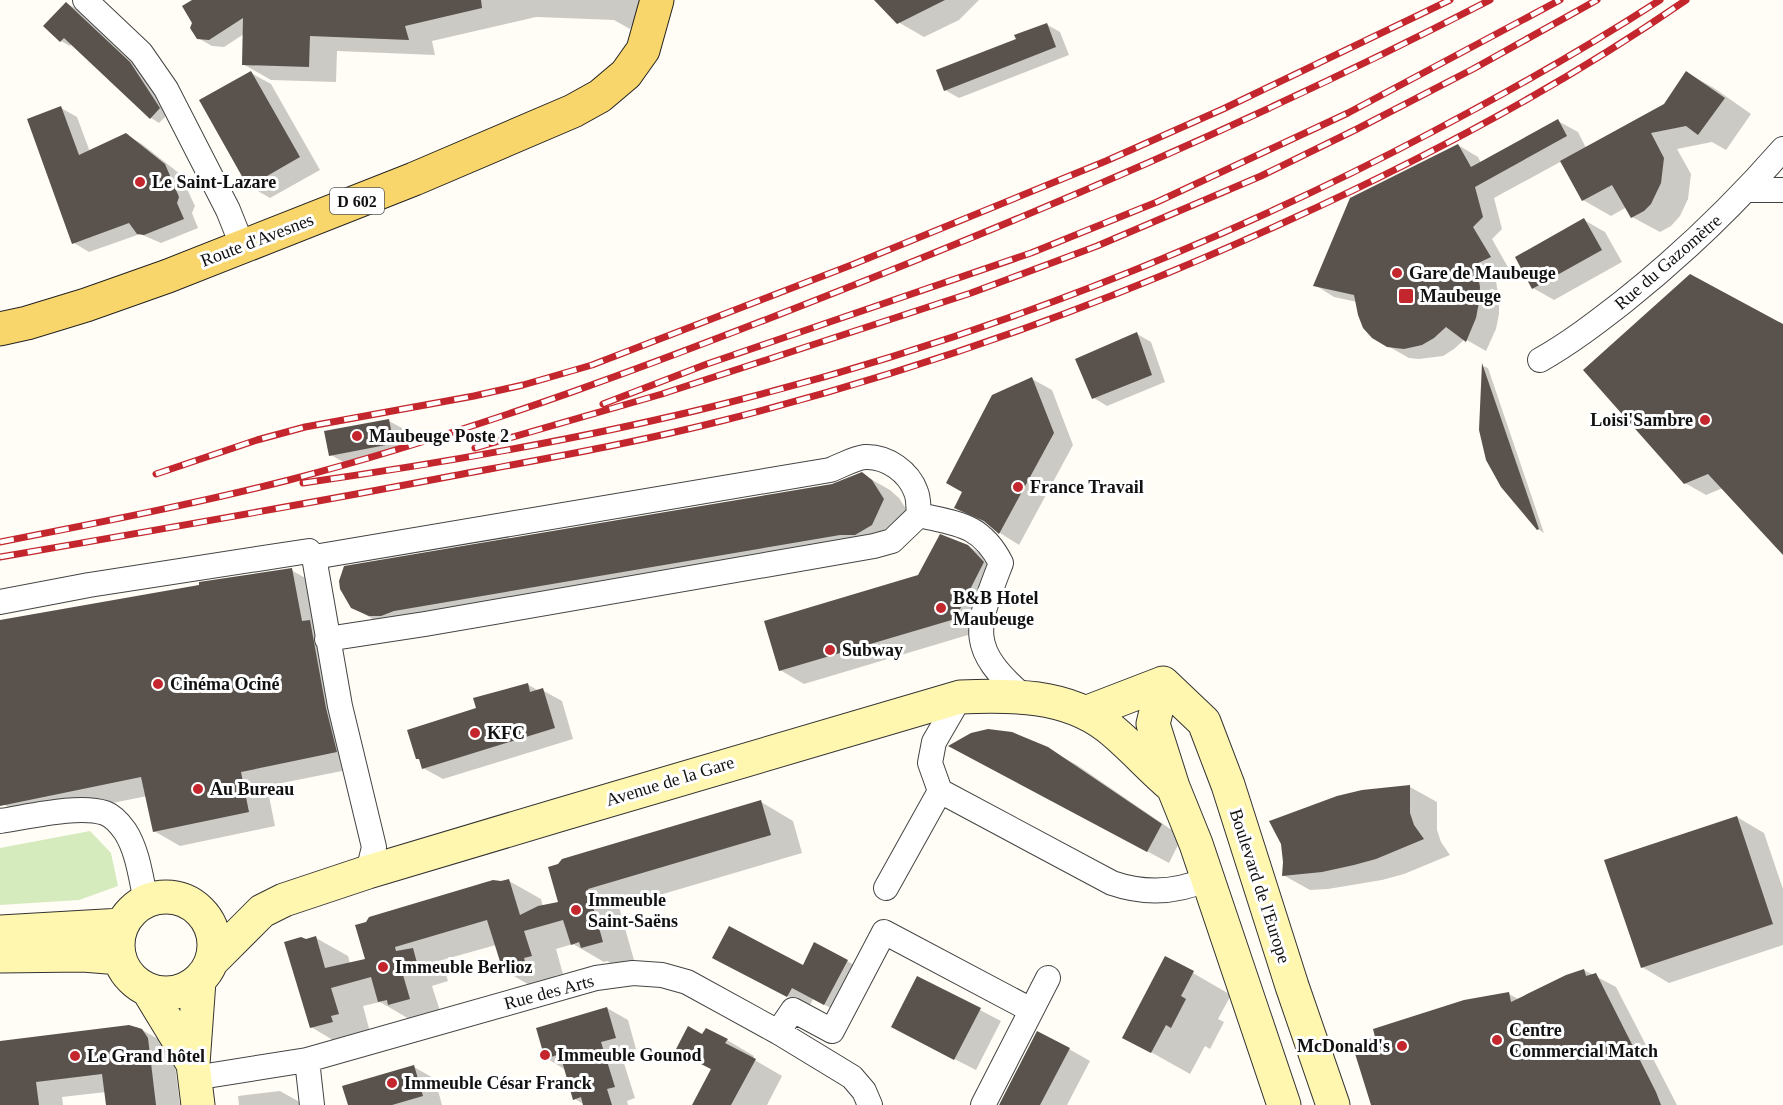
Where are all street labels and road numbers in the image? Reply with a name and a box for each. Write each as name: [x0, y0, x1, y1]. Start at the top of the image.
road number: D 602: [330, 188, 384, 214]
street label: Route d'Avesnes: [198, 209, 316, 271]
street label: Rue du Gazomètre: [1611, 210, 1725, 314]
street label: Avenue de la Gare: [603, 752, 737, 810]
street label: Boulevard de l'Europe: [1226, 806, 1294, 966]
street label: Rue des Arts: [502, 970, 596, 1014]

